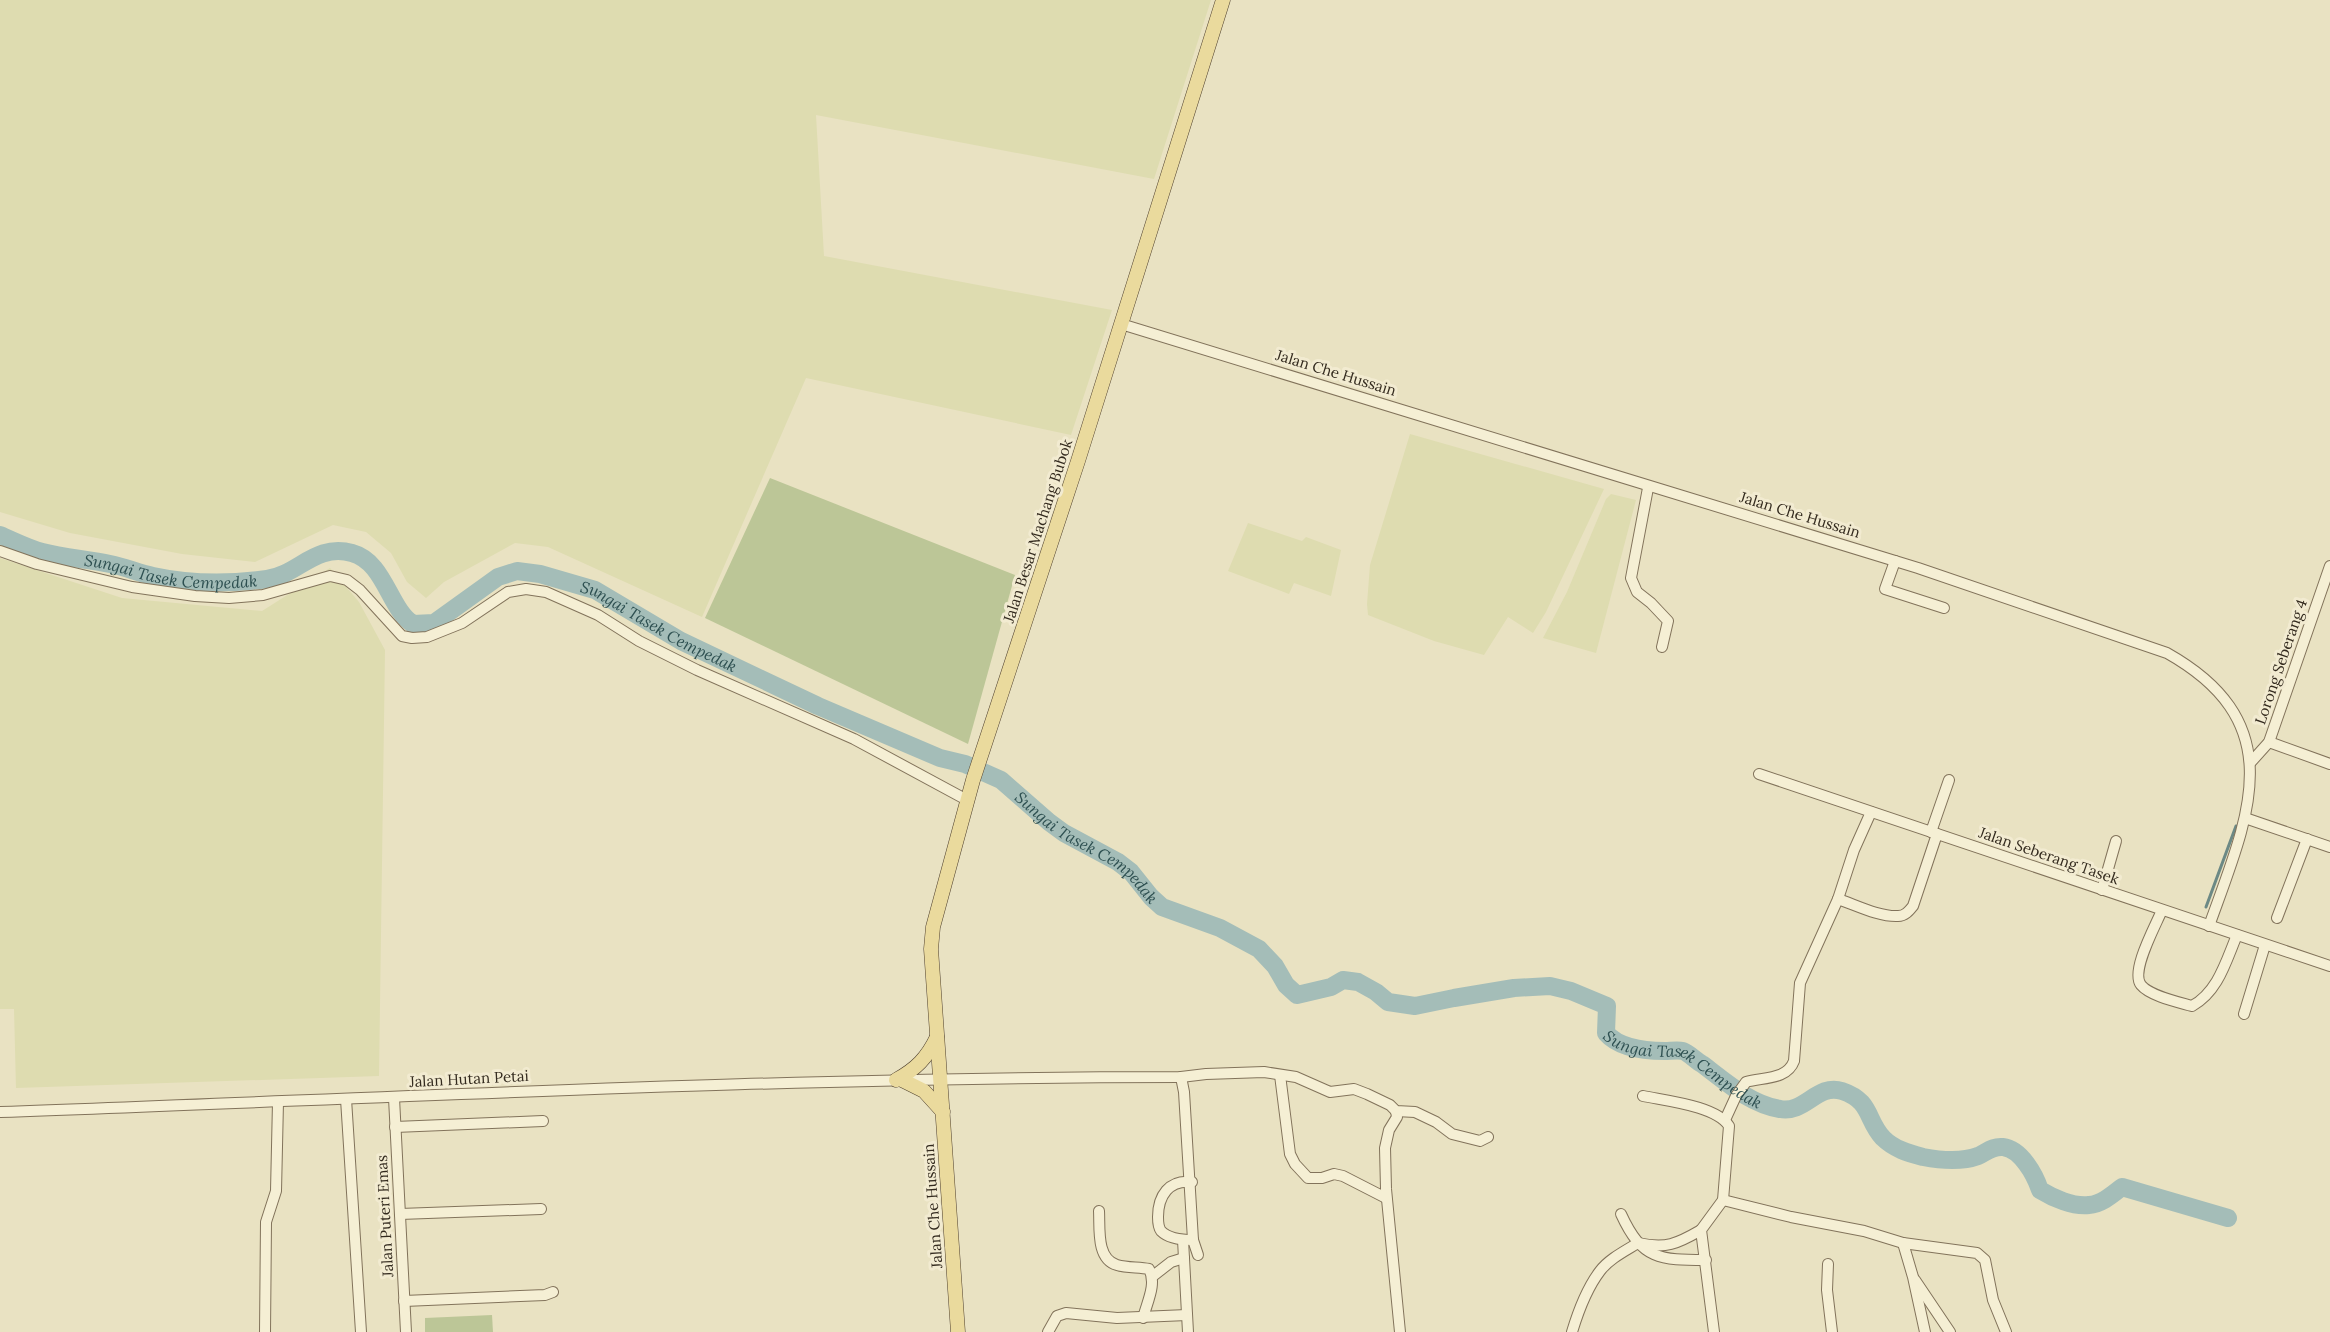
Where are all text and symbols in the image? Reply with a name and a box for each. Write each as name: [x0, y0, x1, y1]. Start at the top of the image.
street label: Jalan Che Hussain: [1273, 345, 1399, 400]
street label: Jalan Besar Machang Bubok: [999, 437, 1076, 626]
street label: Jalan Che Hussain: [1737, 487, 1863, 542]
water label: Sungai Tasek Cempedak: [83, 550, 258, 593]
water label: Sungai Tasek Cempedak: [578, 576, 740, 676]
street label: Lorong Seberang 4: [2250, 597, 2311, 727]
water label: Sungai Tasek Cempedak: [1011, 787, 1162, 908]
street label: Jalan Seberang Tasek: [1976, 822, 2122, 888]
water label: Sungai Tasek Cempedak: [1599, 1026, 1765, 1113]
street label: Jalan Hutan Petai: [408, 1066, 529, 1091]
street label: Jalan Che Hussain: [919, 1143, 946, 1270]
street label: Jalan Puteri Emas: [372, 1155, 397, 1278]

